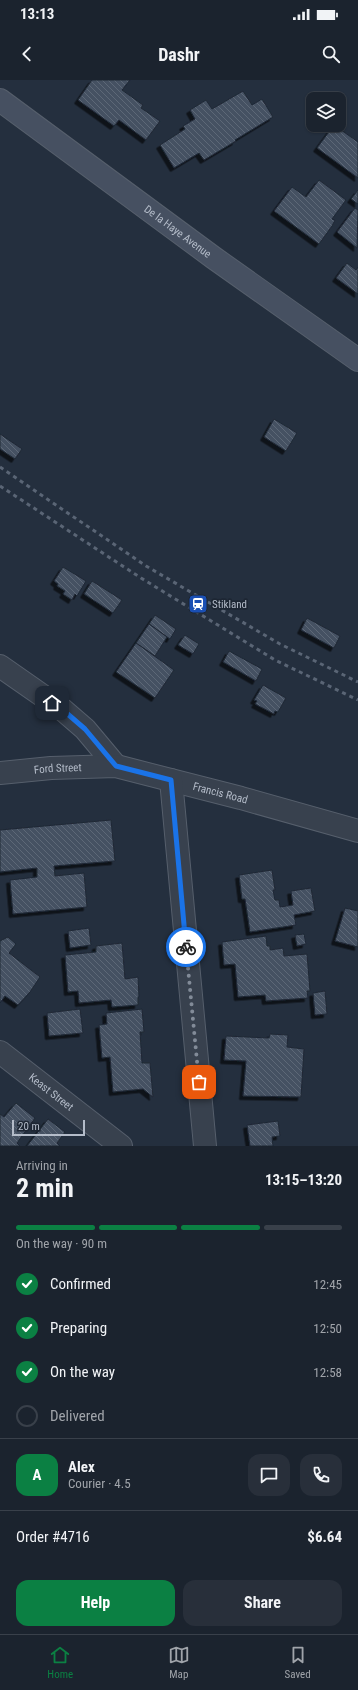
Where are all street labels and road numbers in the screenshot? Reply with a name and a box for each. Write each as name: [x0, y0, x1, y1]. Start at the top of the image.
street label: De la Haye Avenue: [142, 202, 214, 260]
street label: Ford Street: [33, 761, 82, 776]
street label: Francis Road: [192, 779, 249, 806]
street label: Keast Street: [26, 1071, 76, 1113]

